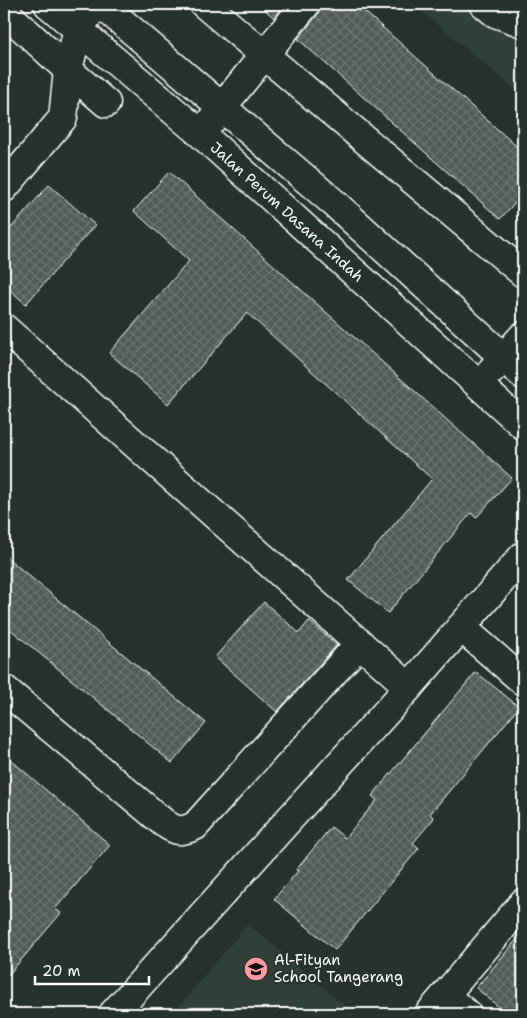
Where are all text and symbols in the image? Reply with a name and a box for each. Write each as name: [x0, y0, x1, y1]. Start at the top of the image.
street label: Jalan Perum Dasana Indah: [206, 138, 368, 286]
place label: Al-Fityan School Tangerang: [274, 950, 403, 987]
scale bar: [35, 953, 149, 985]
school or university icon: Al-Fityan School Tangerang: [243, 956, 269, 982]
text: 20 m: [42, 961, 81, 981]

